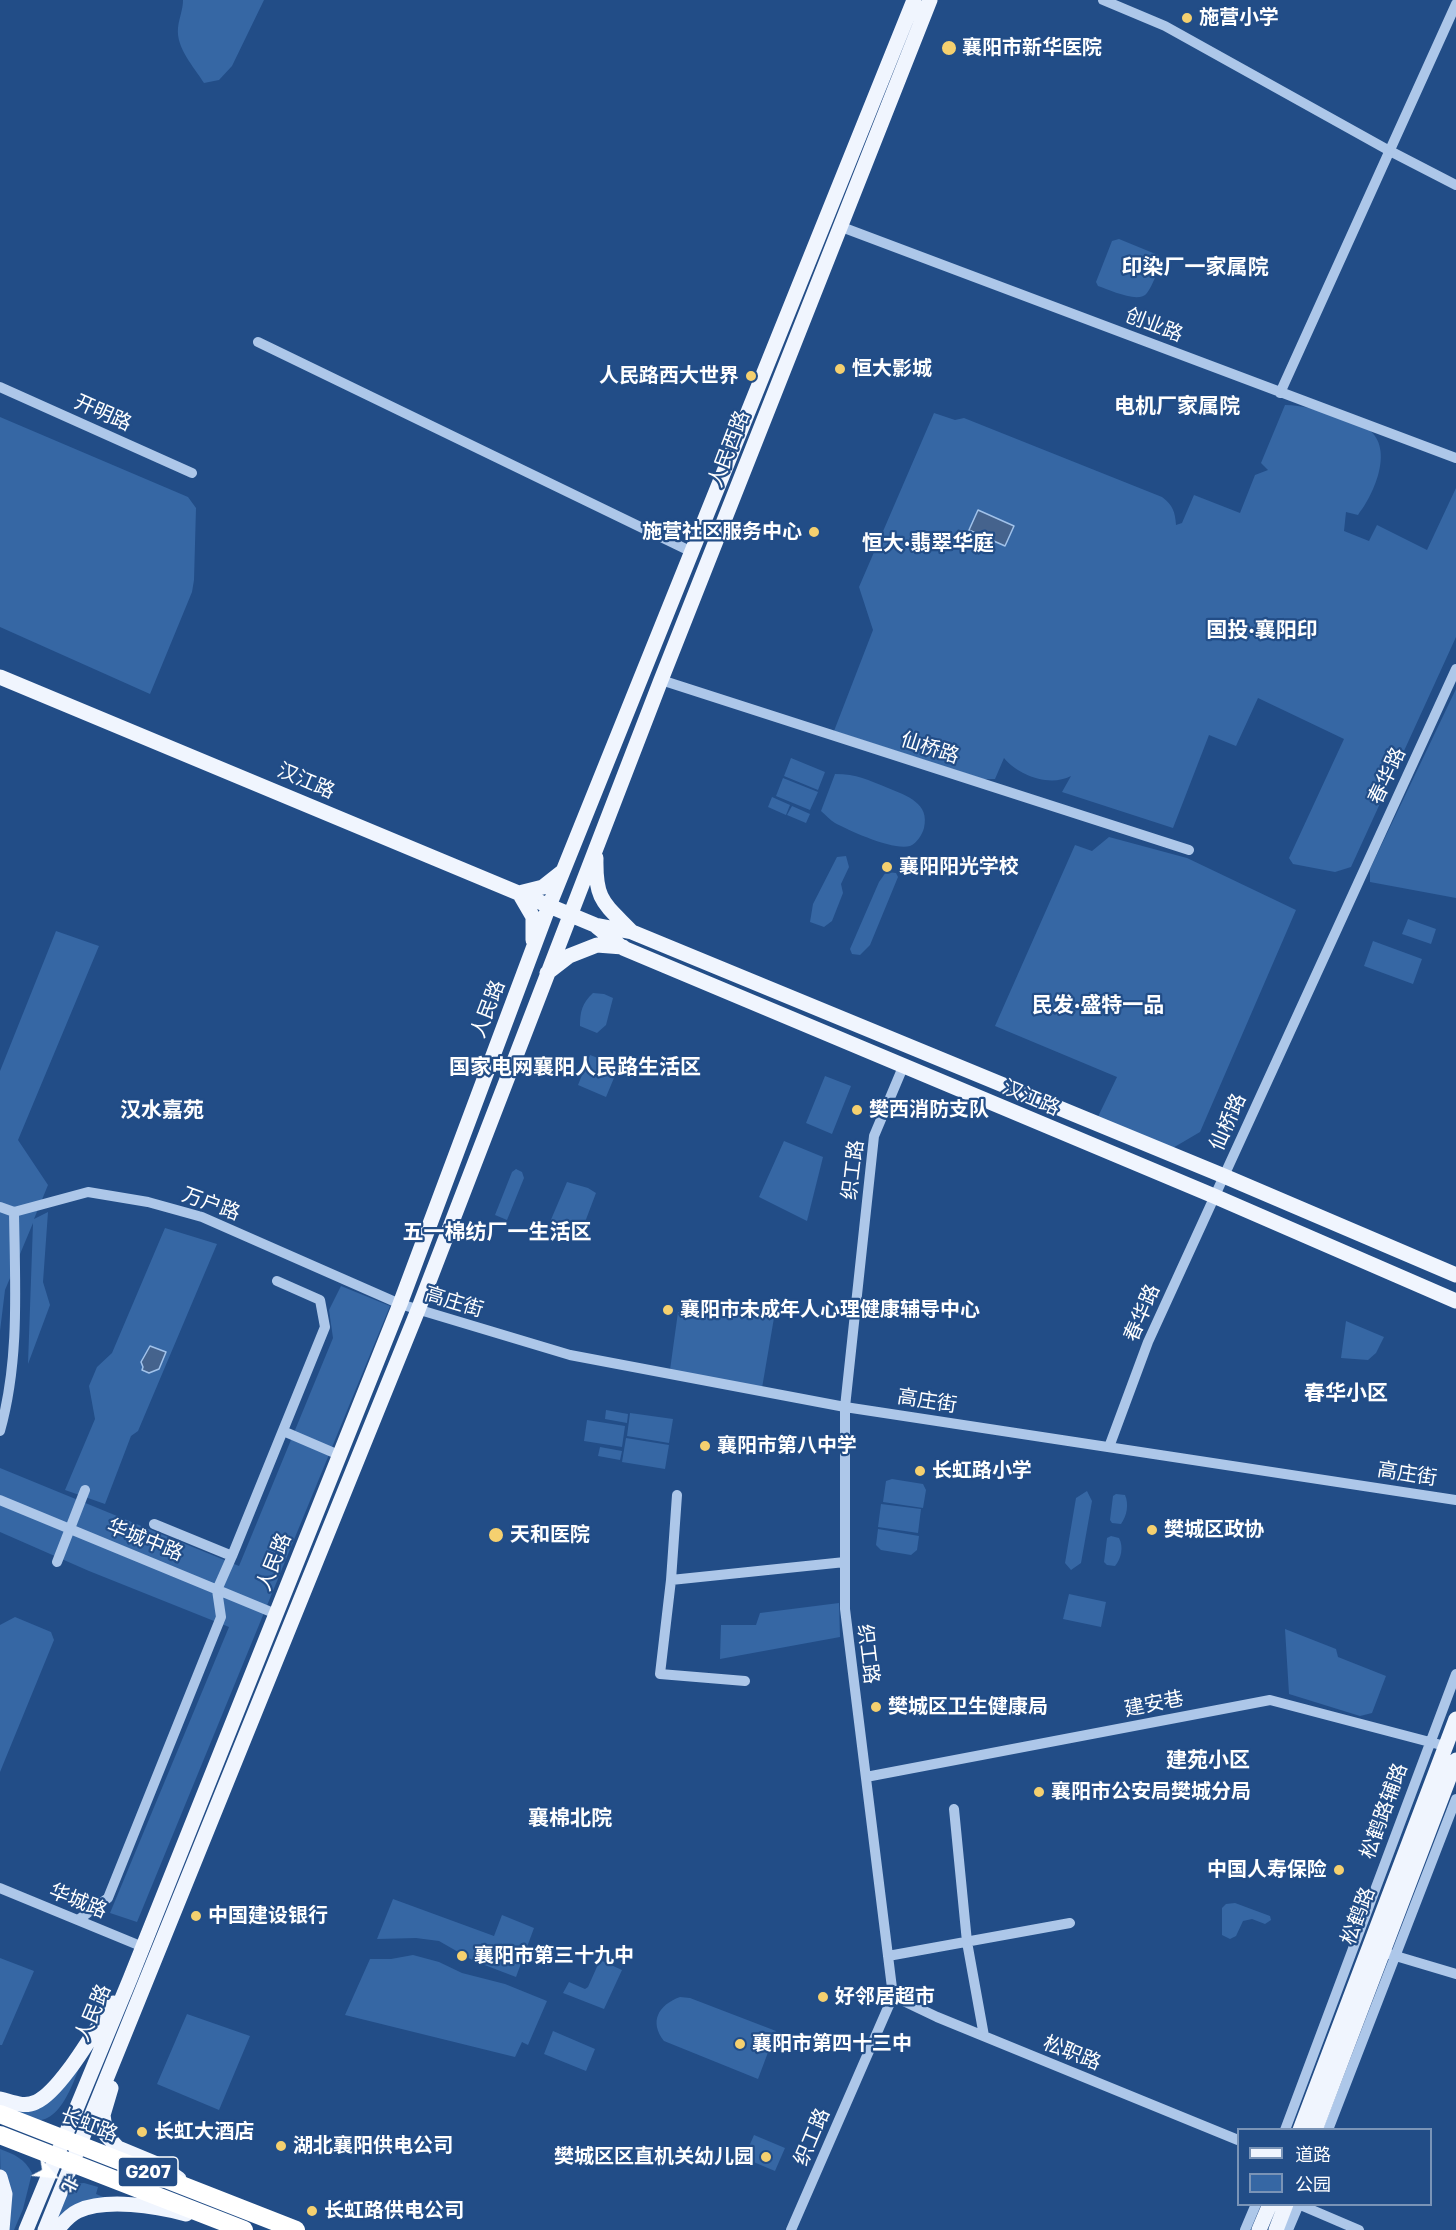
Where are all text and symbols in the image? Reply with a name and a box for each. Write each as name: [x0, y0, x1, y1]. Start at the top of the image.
place label: 施营小学: [1199, 6, 1279, 30]
marker: 施营小学: [1180, 11, 1194, 25]
place label: 襄阳市新华医院: [962, 36, 1102, 60]
marker: 襄阳市新华医院: [940, 39, 958, 57]
district label: 印染厂一家属院: [1122, 254, 1268, 280]
street label: 创业路: [1122, 303, 1186, 347]
place label: 恒大影城: [852, 357, 932, 381]
marker: 恒大影城: [833, 362, 847, 376]
place label: 人民路西大世界: [599, 364, 739, 388]
marker: 人民路西大世界: [744, 369, 758, 383]
street label: 开明路: [71, 390, 135, 436]
district label: 电机厂家属院: [1114, 393, 1240, 419]
street label: 人民西路: [703, 407, 755, 491]
place label: 施营社区服务中心: [642, 520, 802, 544]
marker: 施营社区服务中心: [807, 525, 821, 539]
district label: 恒大·翡翠华庭: [862, 530, 994, 556]
district label: 国投·襄阳印: [1206, 617, 1318, 643]
street label: 仙桥路: [898, 727, 962, 769]
street label: 春华路: [1363, 744, 1411, 808]
street label: 汉江路: [274, 758, 338, 804]
place label: 襄阳阳光学校: [899, 855, 1019, 879]
marker: 襄阳阳光学校: [880, 860, 894, 874]
street label: 人民路: [466, 977, 510, 1041]
district label: 民发·盛特一品: [1032, 992, 1164, 1018]
district label: 国家电网襄阳人民路生活区: [449, 1054, 701, 1080]
street label: 汉江路: [999, 1075, 1063, 1121]
street label: 仙桥路: [1205, 1090, 1251, 1154]
district label: 汉水嘉苑: [120, 1097, 204, 1123]
place label: 樊西消防支队: [869, 1098, 989, 1122]
marker: 樊西消防支队: [850, 1103, 864, 1117]
street label: 织工路: [837, 1139, 869, 1201]
street label: 万户路: [179, 1182, 243, 1226]
district label: 五一棉纺厂一生活区: [403, 1219, 591, 1245]
street label: 春华路: [1119, 1281, 1165, 1345]
street label: 高庄街: [422, 1282, 486, 1322]
place label: 襄阳市未成年人心理健康辅导中心: [680, 1298, 980, 1322]
marker: 襄阳市未成年人心理健康辅导中心: [661, 1303, 675, 1317]
district label: 春华小区: [1304, 1380, 1388, 1406]
street label: 高庄街: [895, 1384, 959, 1418]
place label: 襄阳市第八中学: [717, 1434, 857, 1458]
marker: 襄阳市第八中学: [698, 1439, 712, 1453]
street label: 高庄街: [1375, 1457, 1439, 1491]
place label: 长虹路小学: [932, 1459, 1032, 1483]
marker: 长虹路小学: [913, 1464, 927, 1478]
street label: 华城中路: [103, 1514, 187, 1566]
place label: 樊城区政协: [1164, 1518, 1264, 1542]
place label: 天和医院: [510, 1523, 590, 1547]
marker: 樊城区政协: [1145, 1523, 1159, 1537]
marker: 天和医院: [487, 1526, 505, 1544]
street label: 人民路: [252, 1530, 296, 1594]
street label: 织工路: [852, 1623, 884, 1685]
street label: 建安巷: [1122, 1686, 1186, 1722]
place label: 樊城区卫生健康局: [888, 1695, 1048, 1719]
marker: 樊城区卫生健康局: [869, 1700, 883, 1714]
district label: 建苑小区: [1166, 1747, 1250, 1773]
street label: 松鹤路辅路: [1356, 1760, 1412, 1862]
place label: 襄阳市公安局樊城分局: [1051, 1780, 1251, 1804]
marker: 襄阳市公安局樊城分局: [1032, 1785, 1046, 1799]
district label: 襄棉北院: [528, 1805, 612, 1831]
place label: 中国人寿保险: [1207, 1858, 1327, 1882]
marker: 中国人寿保险: [1332, 1863, 1346, 1877]
street label: 华城路: [46, 1879, 110, 1923]
street label: 松鹤路: [1336, 1884, 1380, 1948]
place label: 中国建设银行: [208, 1904, 328, 1928]
marker: 中国建设银行: [189, 1909, 203, 1923]
place label: 襄阳市第三十九中: [474, 1944, 634, 1968]
marker: 襄阳市第三十九中: [455, 1949, 469, 1963]
street label: 人民路: [70, 1981, 116, 2045]
place label: 好邻居超市: [835, 1985, 935, 2009]
marker: 好邻居超市: [816, 1990, 830, 2004]
street label: 松职路: [1040, 2031, 1104, 2075]
place label: 襄阳市第四十三中: [752, 2032, 912, 2056]
marker: 襄阳市第四十三中: [733, 2037, 747, 2051]
street label: 长虹路: [57, 2103, 121, 2147]
street label: 织工路: [789, 2105, 835, 2169]
place label: 长虹大酒店: [154, 2120, 254, 2144]
marker: 长虹大酒店: [135, 2125, 149, 2139]
legend: [1237, 2128, 1432, 2206]
place label: 湖北襄阳供电公司: [293, 2134, 453, 2158]
marker: 湖北襄阳供电公司: [274, 2139, 288, 2153]
text: 道路: [1295, 2143, 1331, 2165]
place label: 樊城区区直机关幼儿园: [554, 2145, 754, 2169]
north arrow: [24, 2146, 84, 2206]
marker: 樊城区区直机关幼儿园: [759, 2150, 773, 2164]
road number: G207: [118, 2157, 178, 2187]
text: 北: [57, 2172, 83, 2196]
text: 公园: [1295, 2173, 1331, 2195]
place label: 长虹路供电公司: [324, 2199, 464, 2223]
marker: 长虹路供电公司: [305, 2204, 319, 2218]

